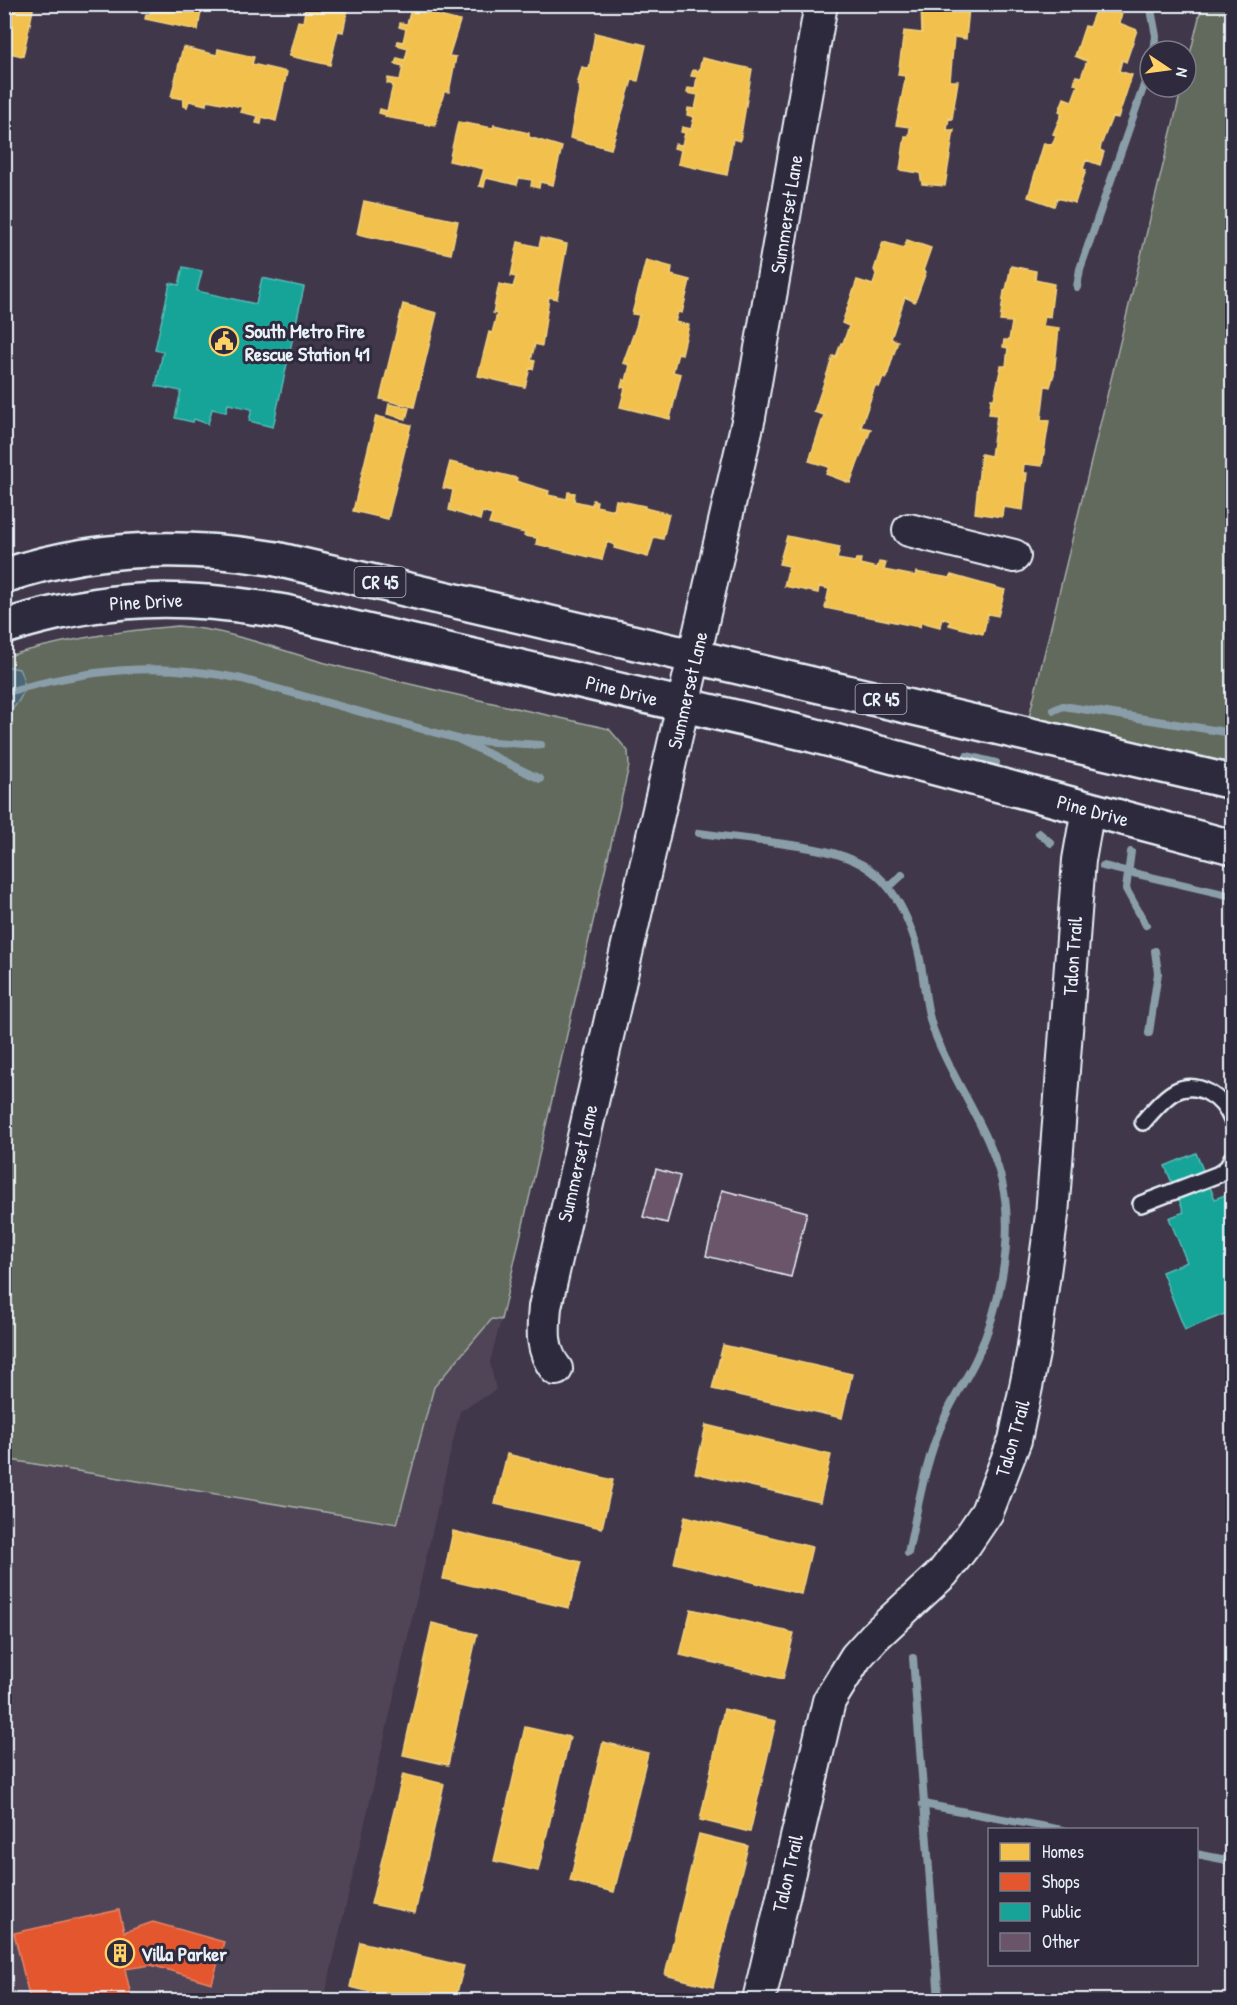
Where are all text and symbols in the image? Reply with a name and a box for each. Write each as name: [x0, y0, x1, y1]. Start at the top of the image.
north arrow: [1138, 39, 1198, 99]
text: N: [1171, 66, 1194, 79]
street label: Summerset Lane: [763, 153, 809, 275]
place label: South Metro Fire Rescue Station 41: [245, 317, 370, 367]
public building icon: South Metro Fire Rescue Station 41: [208, 325, 240, 357]
road number: CR 45: [354, 567, 406, 597]
street label: Pine Drive: [109, 586, 183, 616]
street label: Summerset Lane: [660, 629, 714, 751]
street label: Pine Drive: [583, 668, 661, 712]
road number: CR 45: [856, 684, 906, 714]
street label: Pine Drive: [1054, 787, 1132, 833]
street label: Talon Trail: [1056, 915, 1088, 996]
street label: Summerset Lane: [550, 1102, 604, 1224]
street label: Talon Trail: [988, 1396, 1036, 1480]
legend: [988, 1828, 1198, 1966]
street label: Talon Trail: [765, 1831, 809, 1914]
text: Homes: [1042, 1839, 1084, 1864]
text: Shops: [1042, 1869, 1080, 1894]
text: Public: [1042, 1899, 1081, 1924]
text: Other: [1042, 1929, 1080, 1954]
building icon: Villa Parker: [104, 1937, 136, 1969]
place label: Villa Parker: [141, 1940, 227, 1967]

